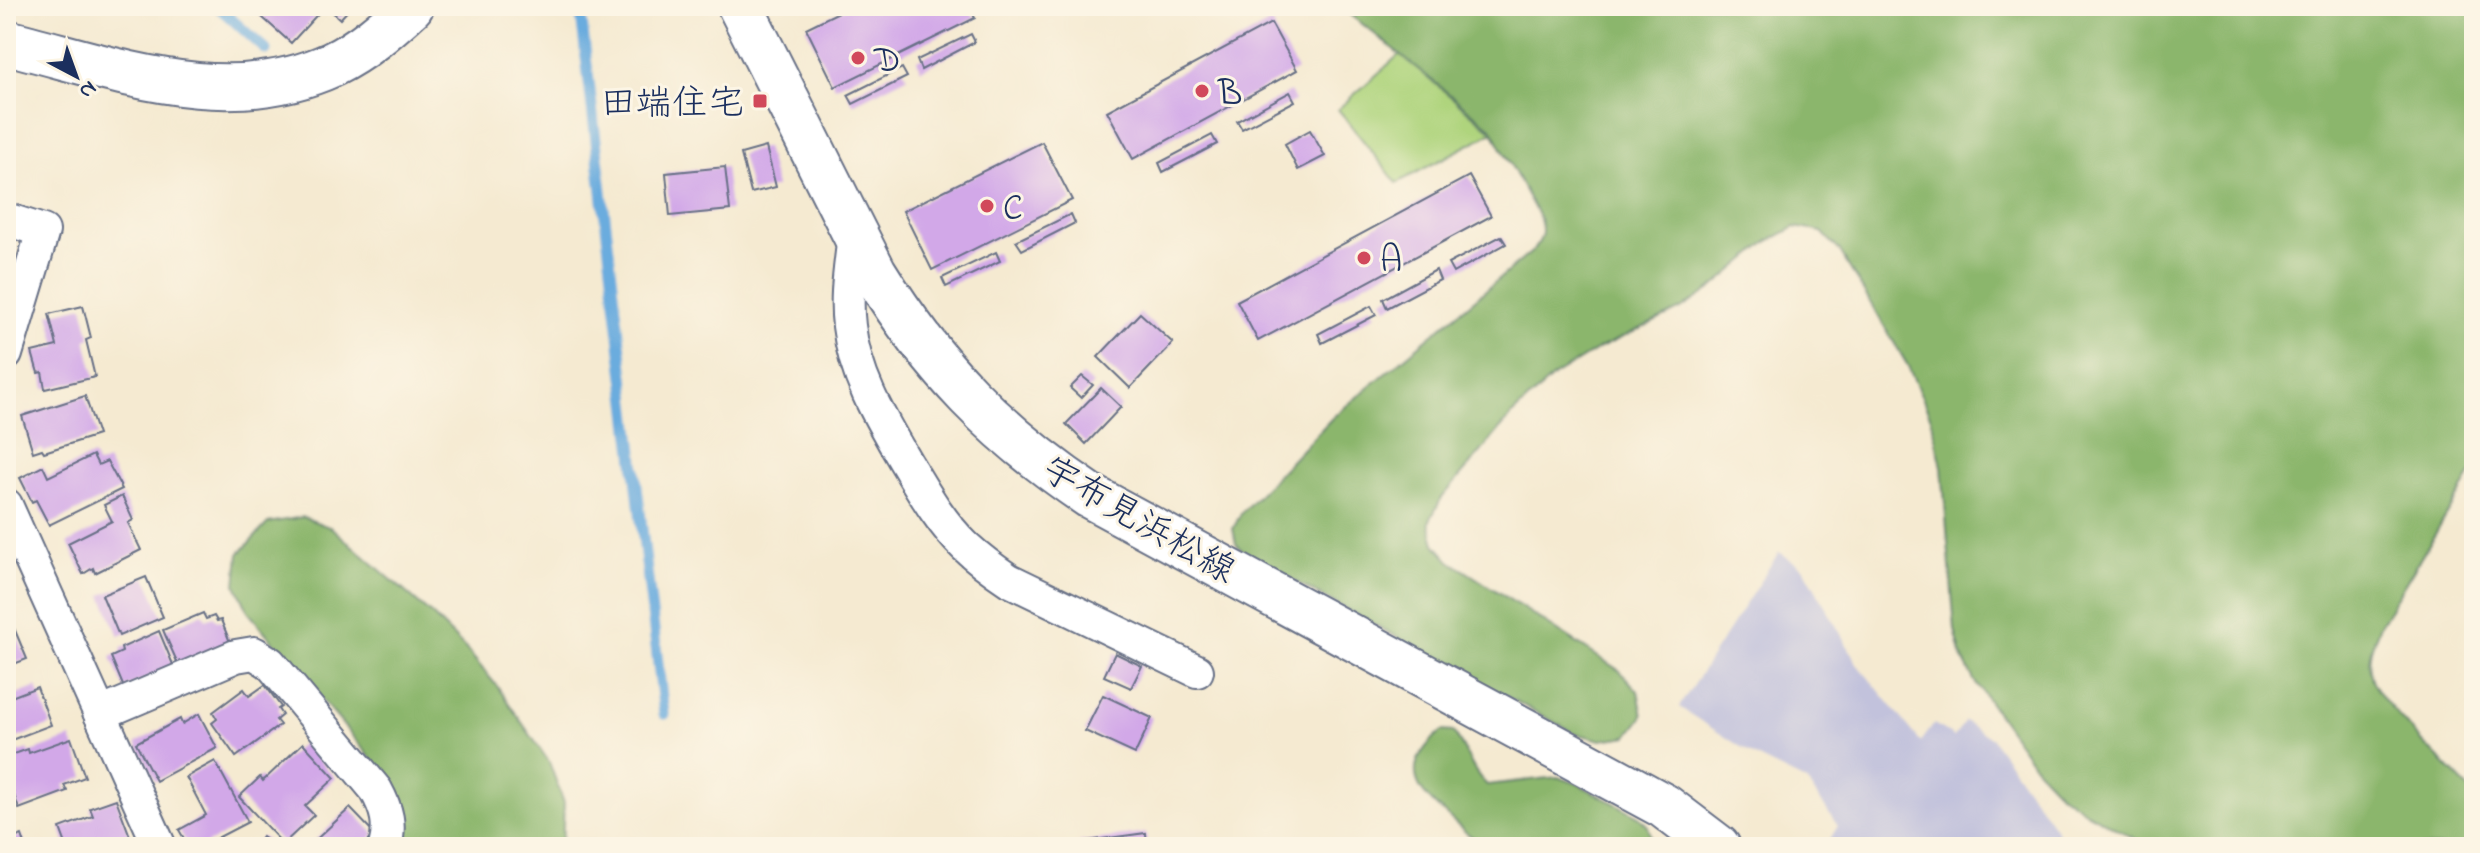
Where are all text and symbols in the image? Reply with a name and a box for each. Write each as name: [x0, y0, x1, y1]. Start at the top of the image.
north arrow: [36, 36, 116, 116]
place label: D: [873, 36, 900, 89]
marker: D: [849, 49, 867, 67]
place label: B: [1217, 69, 1242, 122]
text: N: [71, 72, 103, 106]
place label: 田端住宅: [600, 79, 744, 132]
marker: B: [1193, 82, 1211, 100]
marker: 田端住宅: [751, 92, 769, 110]
place label: C: [1003, 184, 1023, 237]
marker: C: [978, 197, 996, 215]
place label: A: [1380, 236, 1402, 289]
marker: A: [1355, 249, 1373, 267]
street label: 宇布見浜松線: [1031, 445, 1245, 599]

